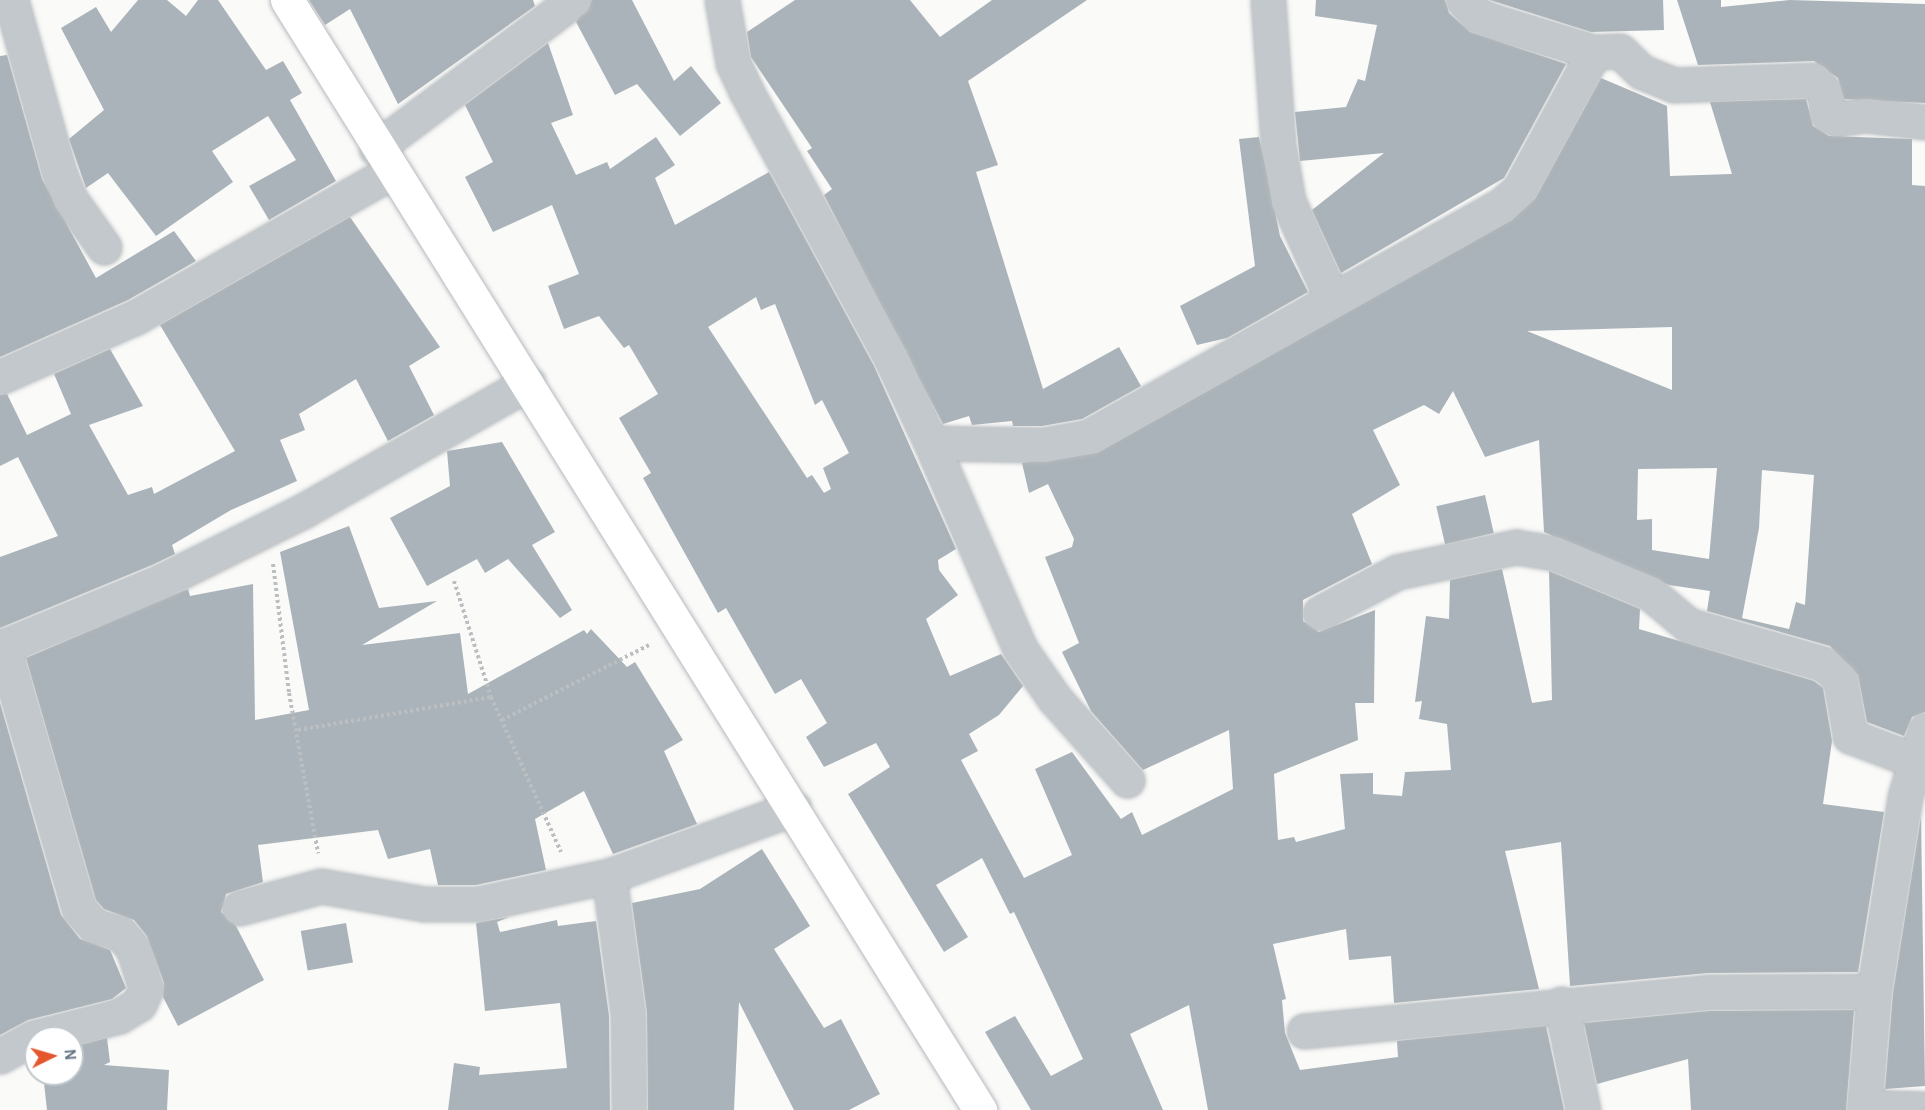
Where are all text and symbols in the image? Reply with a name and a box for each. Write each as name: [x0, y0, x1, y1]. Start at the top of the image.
north arrow: [24, 1026, 84, 1086]
text: N: [61, 1048, 78, 1061]

